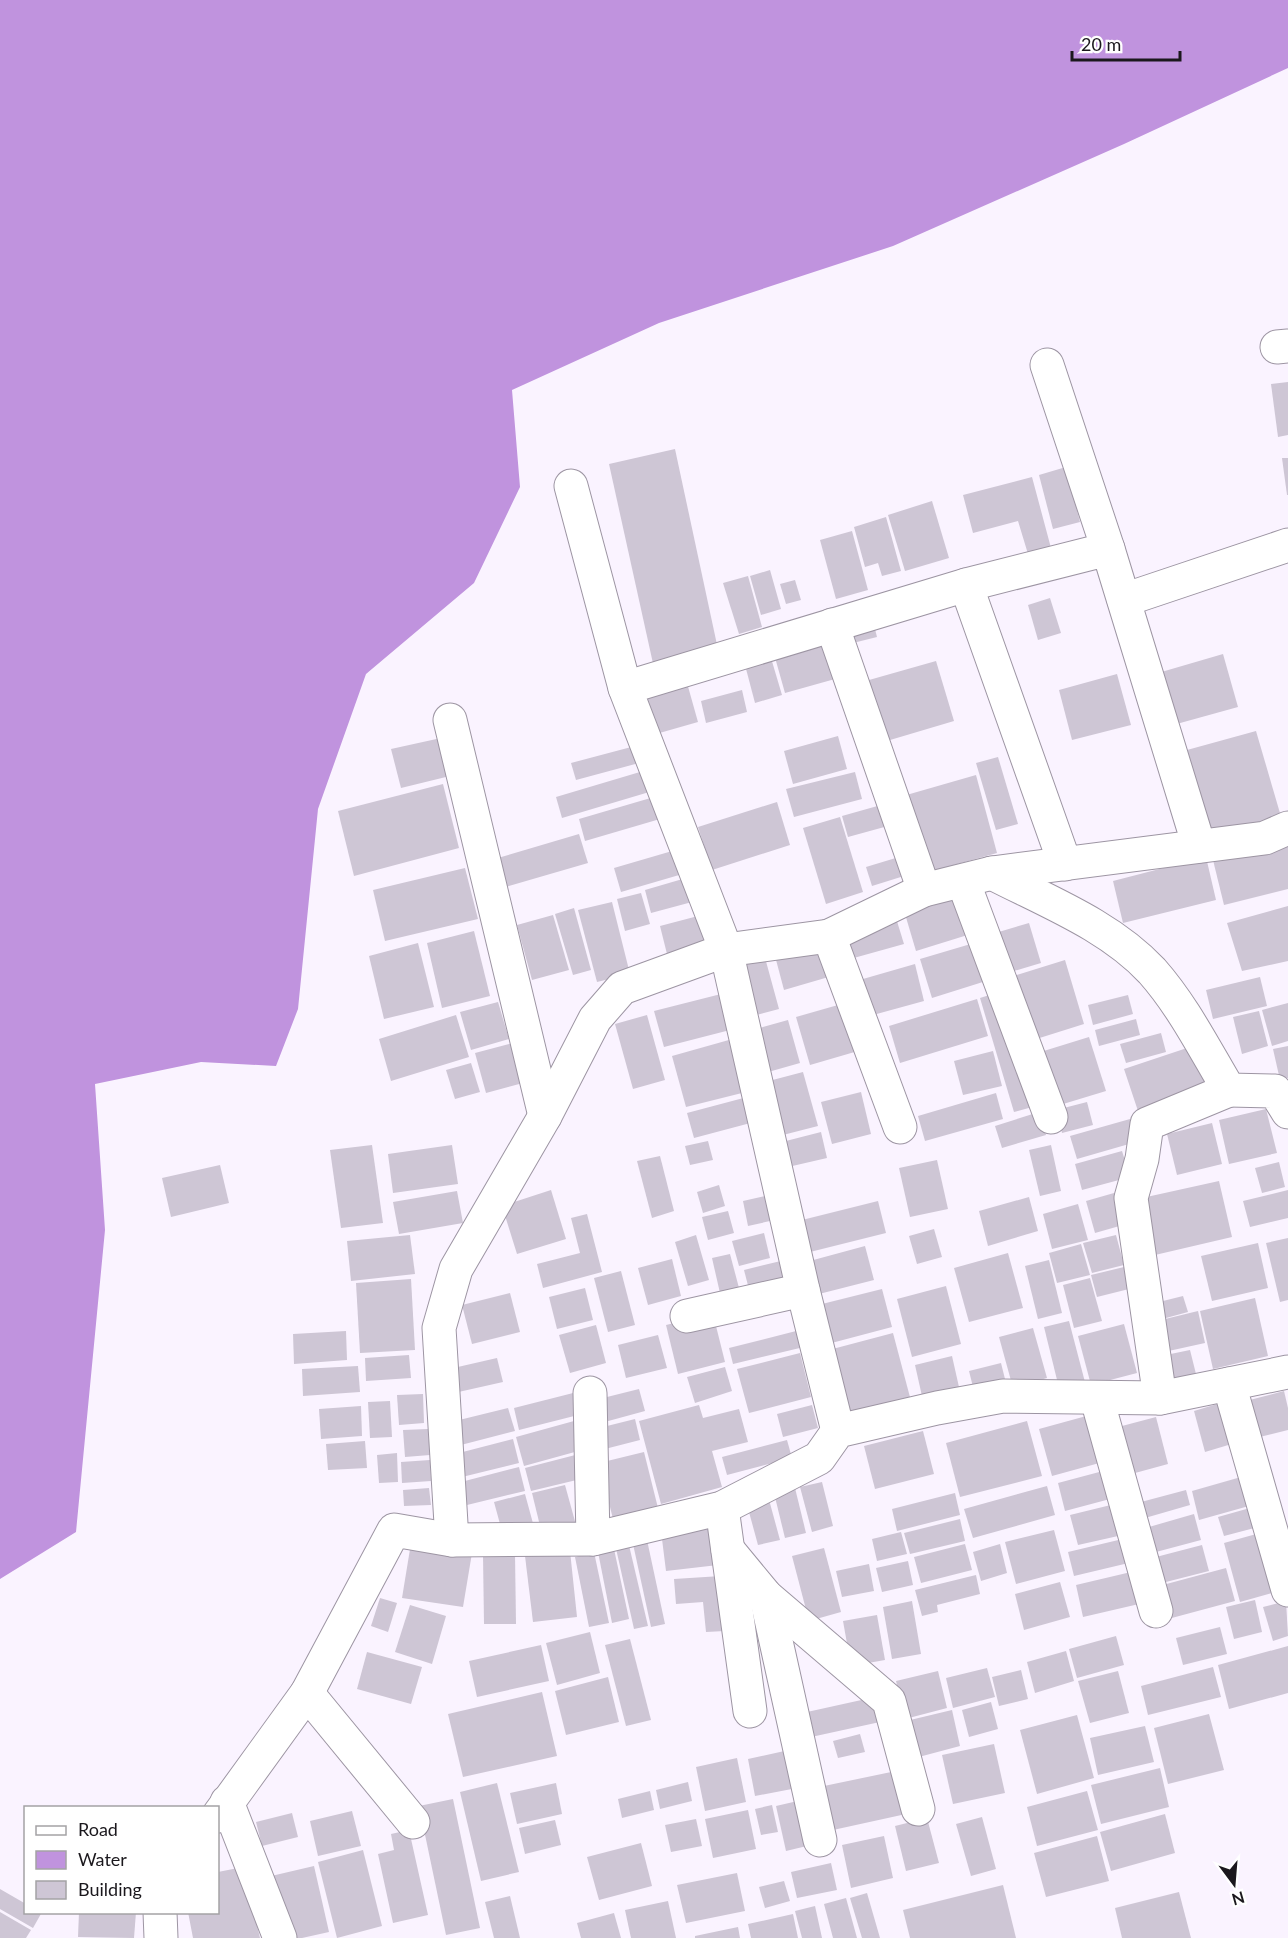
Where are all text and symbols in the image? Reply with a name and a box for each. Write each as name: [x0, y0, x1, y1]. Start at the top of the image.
scale bar: [1072, 24, 1180, 62]
text: 20 m: [1081, 33, 1121, 55]
legend: [24, 1806, 219, 1914]
text: Road: [78, 1818, 118, 1840]
text: Water: [78, 1848, 127, 1870]
north arrow: [1204, 1854, 1264, 1914]
text: Building: [78, 1878, 142, 1900]
text: N: [1230, 1888, 1247, 1910]

